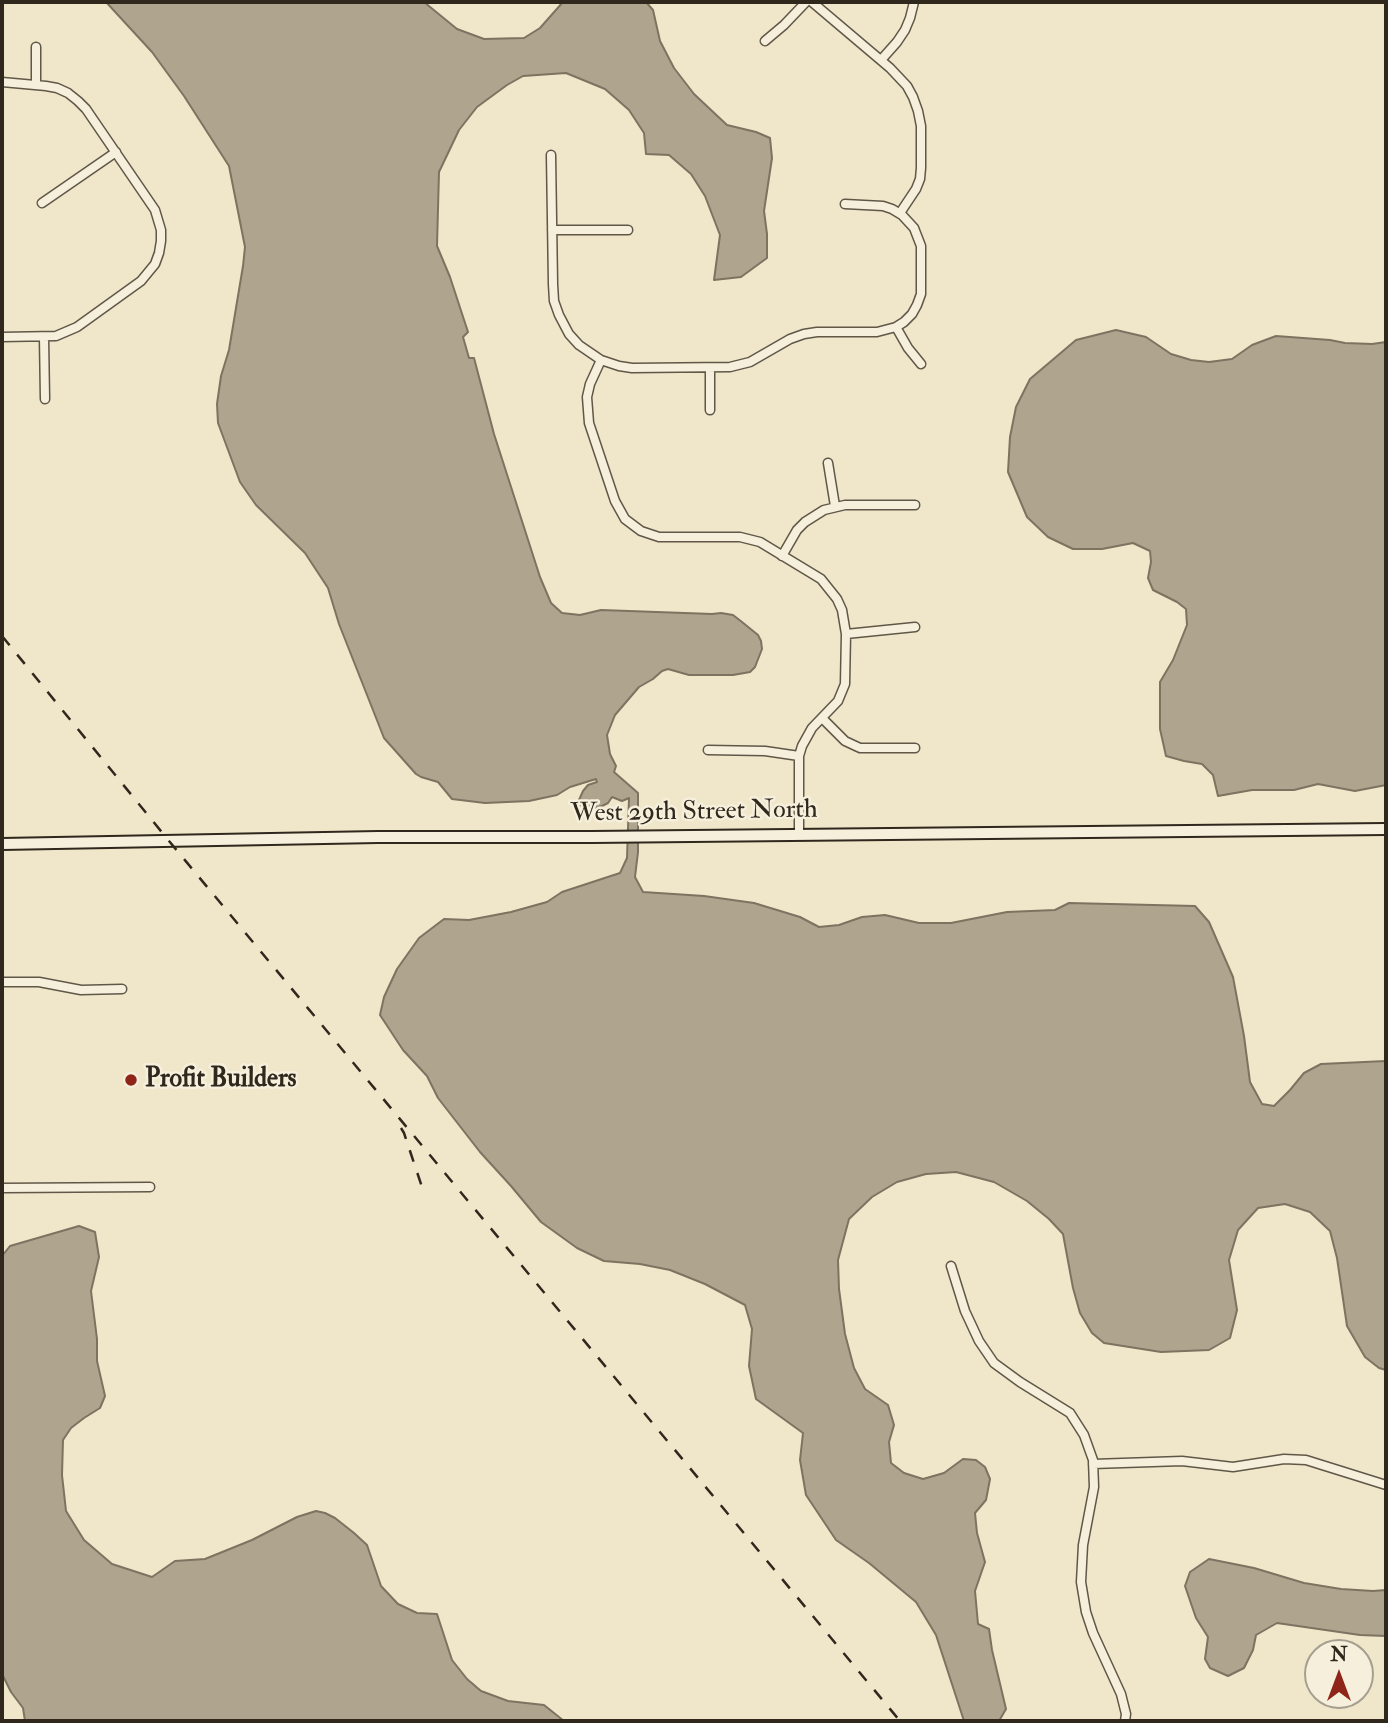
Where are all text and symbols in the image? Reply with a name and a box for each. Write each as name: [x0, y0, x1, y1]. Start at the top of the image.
street label: West 29th Street North: [570, 795, 818, 831]
place label: Profit Builders: [145, 1064, 297, 1096]
marker: Profit Builders: [123, 1072, 139, 1088]
north arrow: [1304, 1639, 1374, 1709]
text: N: [1330, 1643, 1348, 1667]

